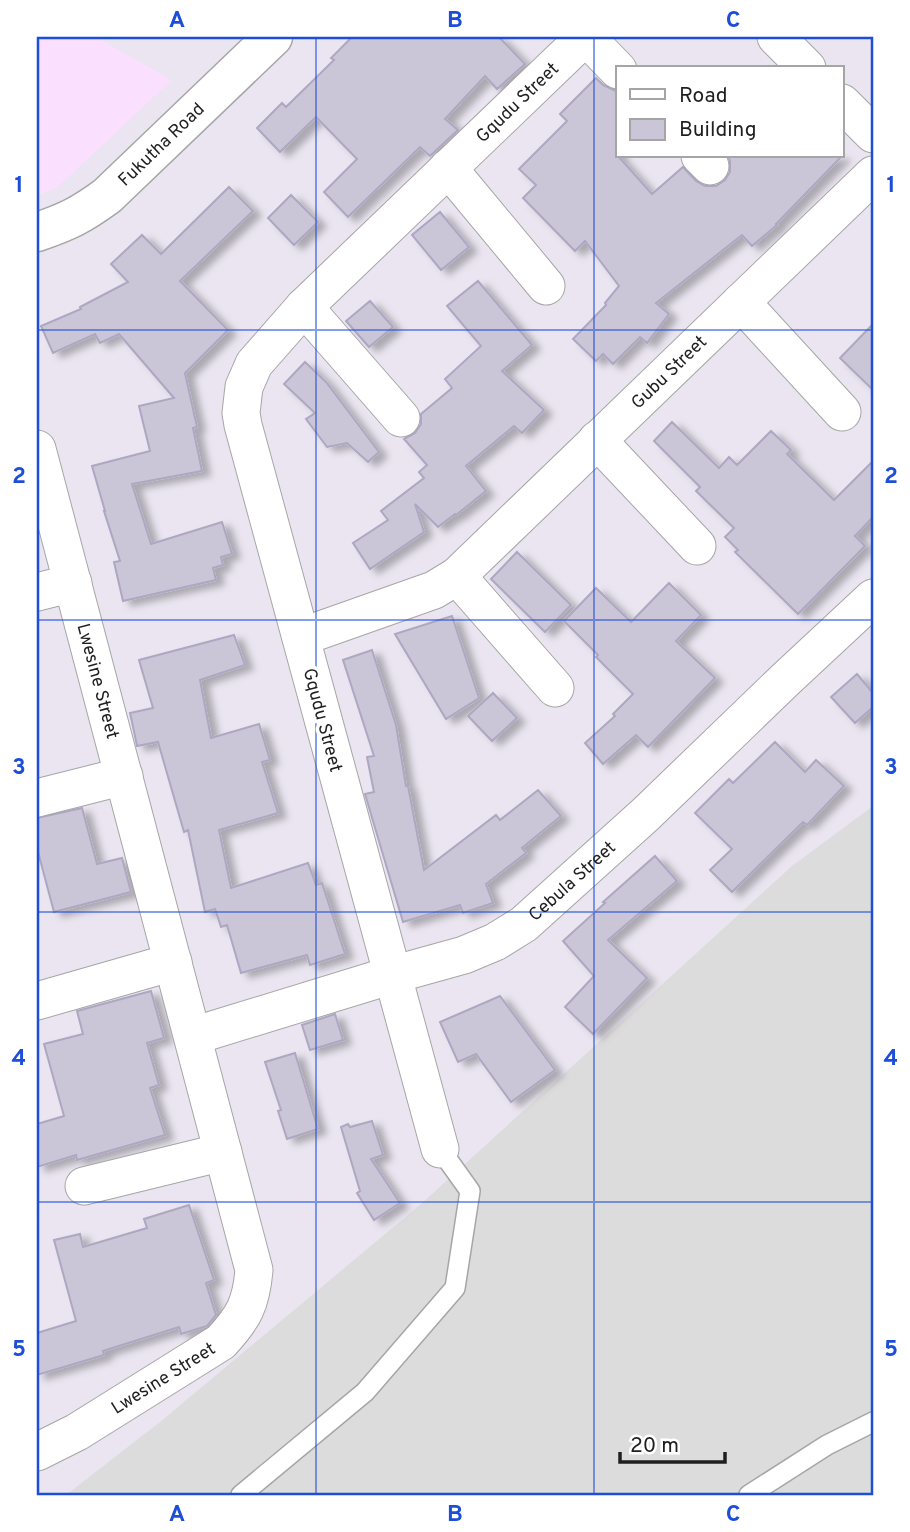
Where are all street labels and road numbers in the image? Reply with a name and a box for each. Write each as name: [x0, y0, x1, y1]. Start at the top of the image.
street label: Gqudu Street: [472, 58, 565, 149]
street label: Fukutha Road: [114, 99, 210, 192]
street label: Gubu Street: [627, 331, 712, 415]
street label: Lwesine Street: [71, 621, 123, 742]
street label: Gqudu Street: [297, 666, 346, 775]
street label: Cebula Street: [524, 837, 621, 927]
street label: Lwesine Street: [107, 1338, 220, 1420]

